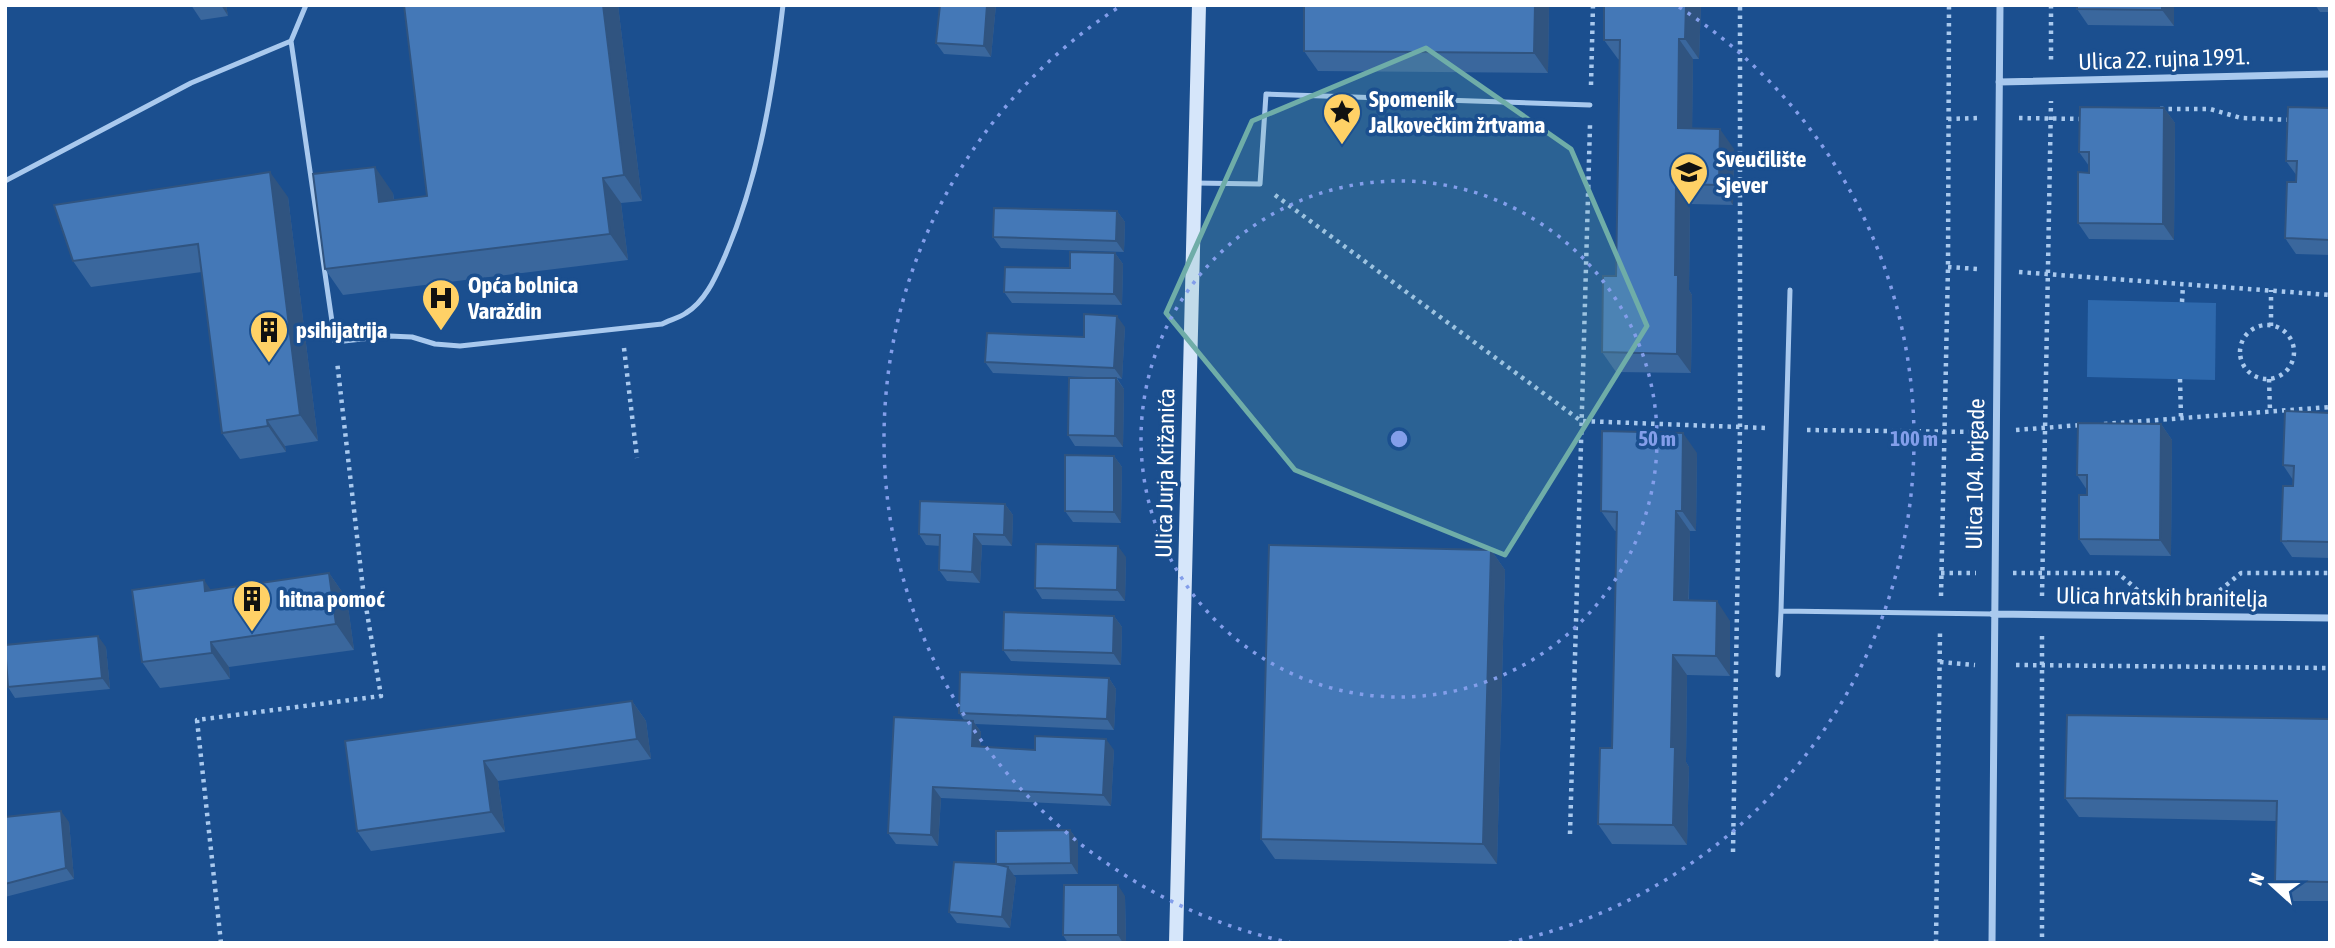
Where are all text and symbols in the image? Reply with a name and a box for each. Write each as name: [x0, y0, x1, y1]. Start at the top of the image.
street label: Ulica 22. rujna 1991.: [2078, 43, 2250, 75]
place label: Spomenik Jalkovečkim žrtvama: [1368, 86, 1545, 138]
place icon: Spomenik Jalkovečkim žrtvama: [1321, 91, 1363, 146]
place label: Sveučilište Sjever: [1716, 146, 1806, 198]
school or university icon: Sveučilište Sjever: [1668, 151, 1710, 206]
place label: Opća bolnica Varaždin: [467, 272, 578, 324]
hospital icon: Opća bolnica Varaždin: [420, 277, 462, 332]
building icon: psihijatrija: [248, 309, 290, 364]
place label: psihijatrija: [296, 317, 388, 343]
street label: Ulica Jurja Križanića: [1151, 388, 1179, 558]
street label: Ulica 104. brigade: [1961, 398, 1989, 550]
text: 50 m: [1638, 426, 1676, 450]
text: 100 m: [1890, 426, 1938, 450]
centre of rings: [1387, 427, 1411, 451]
building icon: hitna pomoć: [231, 578, 273, 633]
street label: Ulica hrvatskih branitelja: [2056, 582, 2268, 612]
place label: hitna pomoć: [279, 586, 385, 612]
north arrow: [2237, 850, 2307, 920]
text: N: [2244, 870, 2268, 888]

